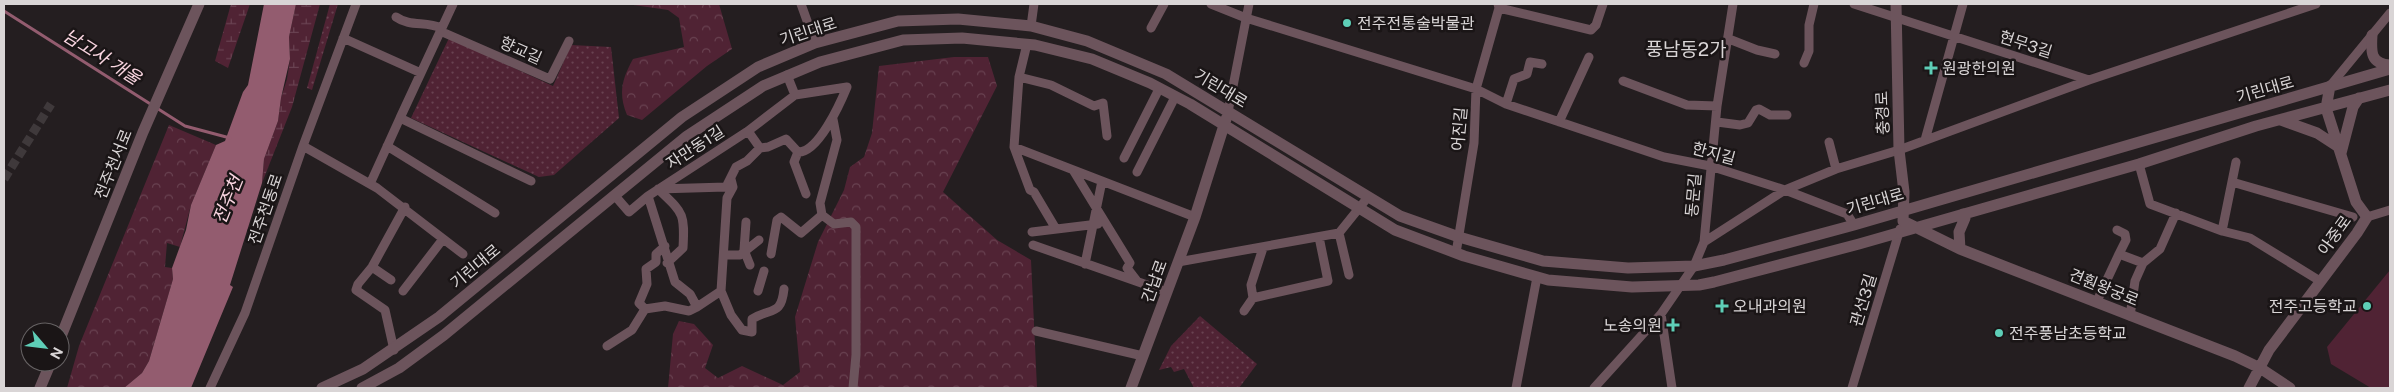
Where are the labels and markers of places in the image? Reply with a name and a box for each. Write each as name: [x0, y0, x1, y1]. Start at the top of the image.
place label: 전주전통술박물관: [1357, 14, 1475, 33]
marker: 전주전통술박물관: [1341, 17, 1353, 29]
place label: 원광한의원: [1942, 59, 2016, 78]
marker: 원광한의원: [1924, 61, 1938, 75]
place label: 오내과의원: [1733, 297, 1807, 316]
place label: 전주고등학교: [2269, 297, 2357, 316]
marker: 오내과의원: [1715, 299, 1729, 313]
marker: 전주고등학교: [2361, 300, 2373, 312]
place label: 노송의원: [1603, 316, 1662, 335]
marker: 노송의원: [1666, 318, 1680, 332]
place label: 전주풍남초등학교: [2009, 324, 2127, 343]
marker: 전주풍남초등학교: [1993, 327, 2005, 339]

